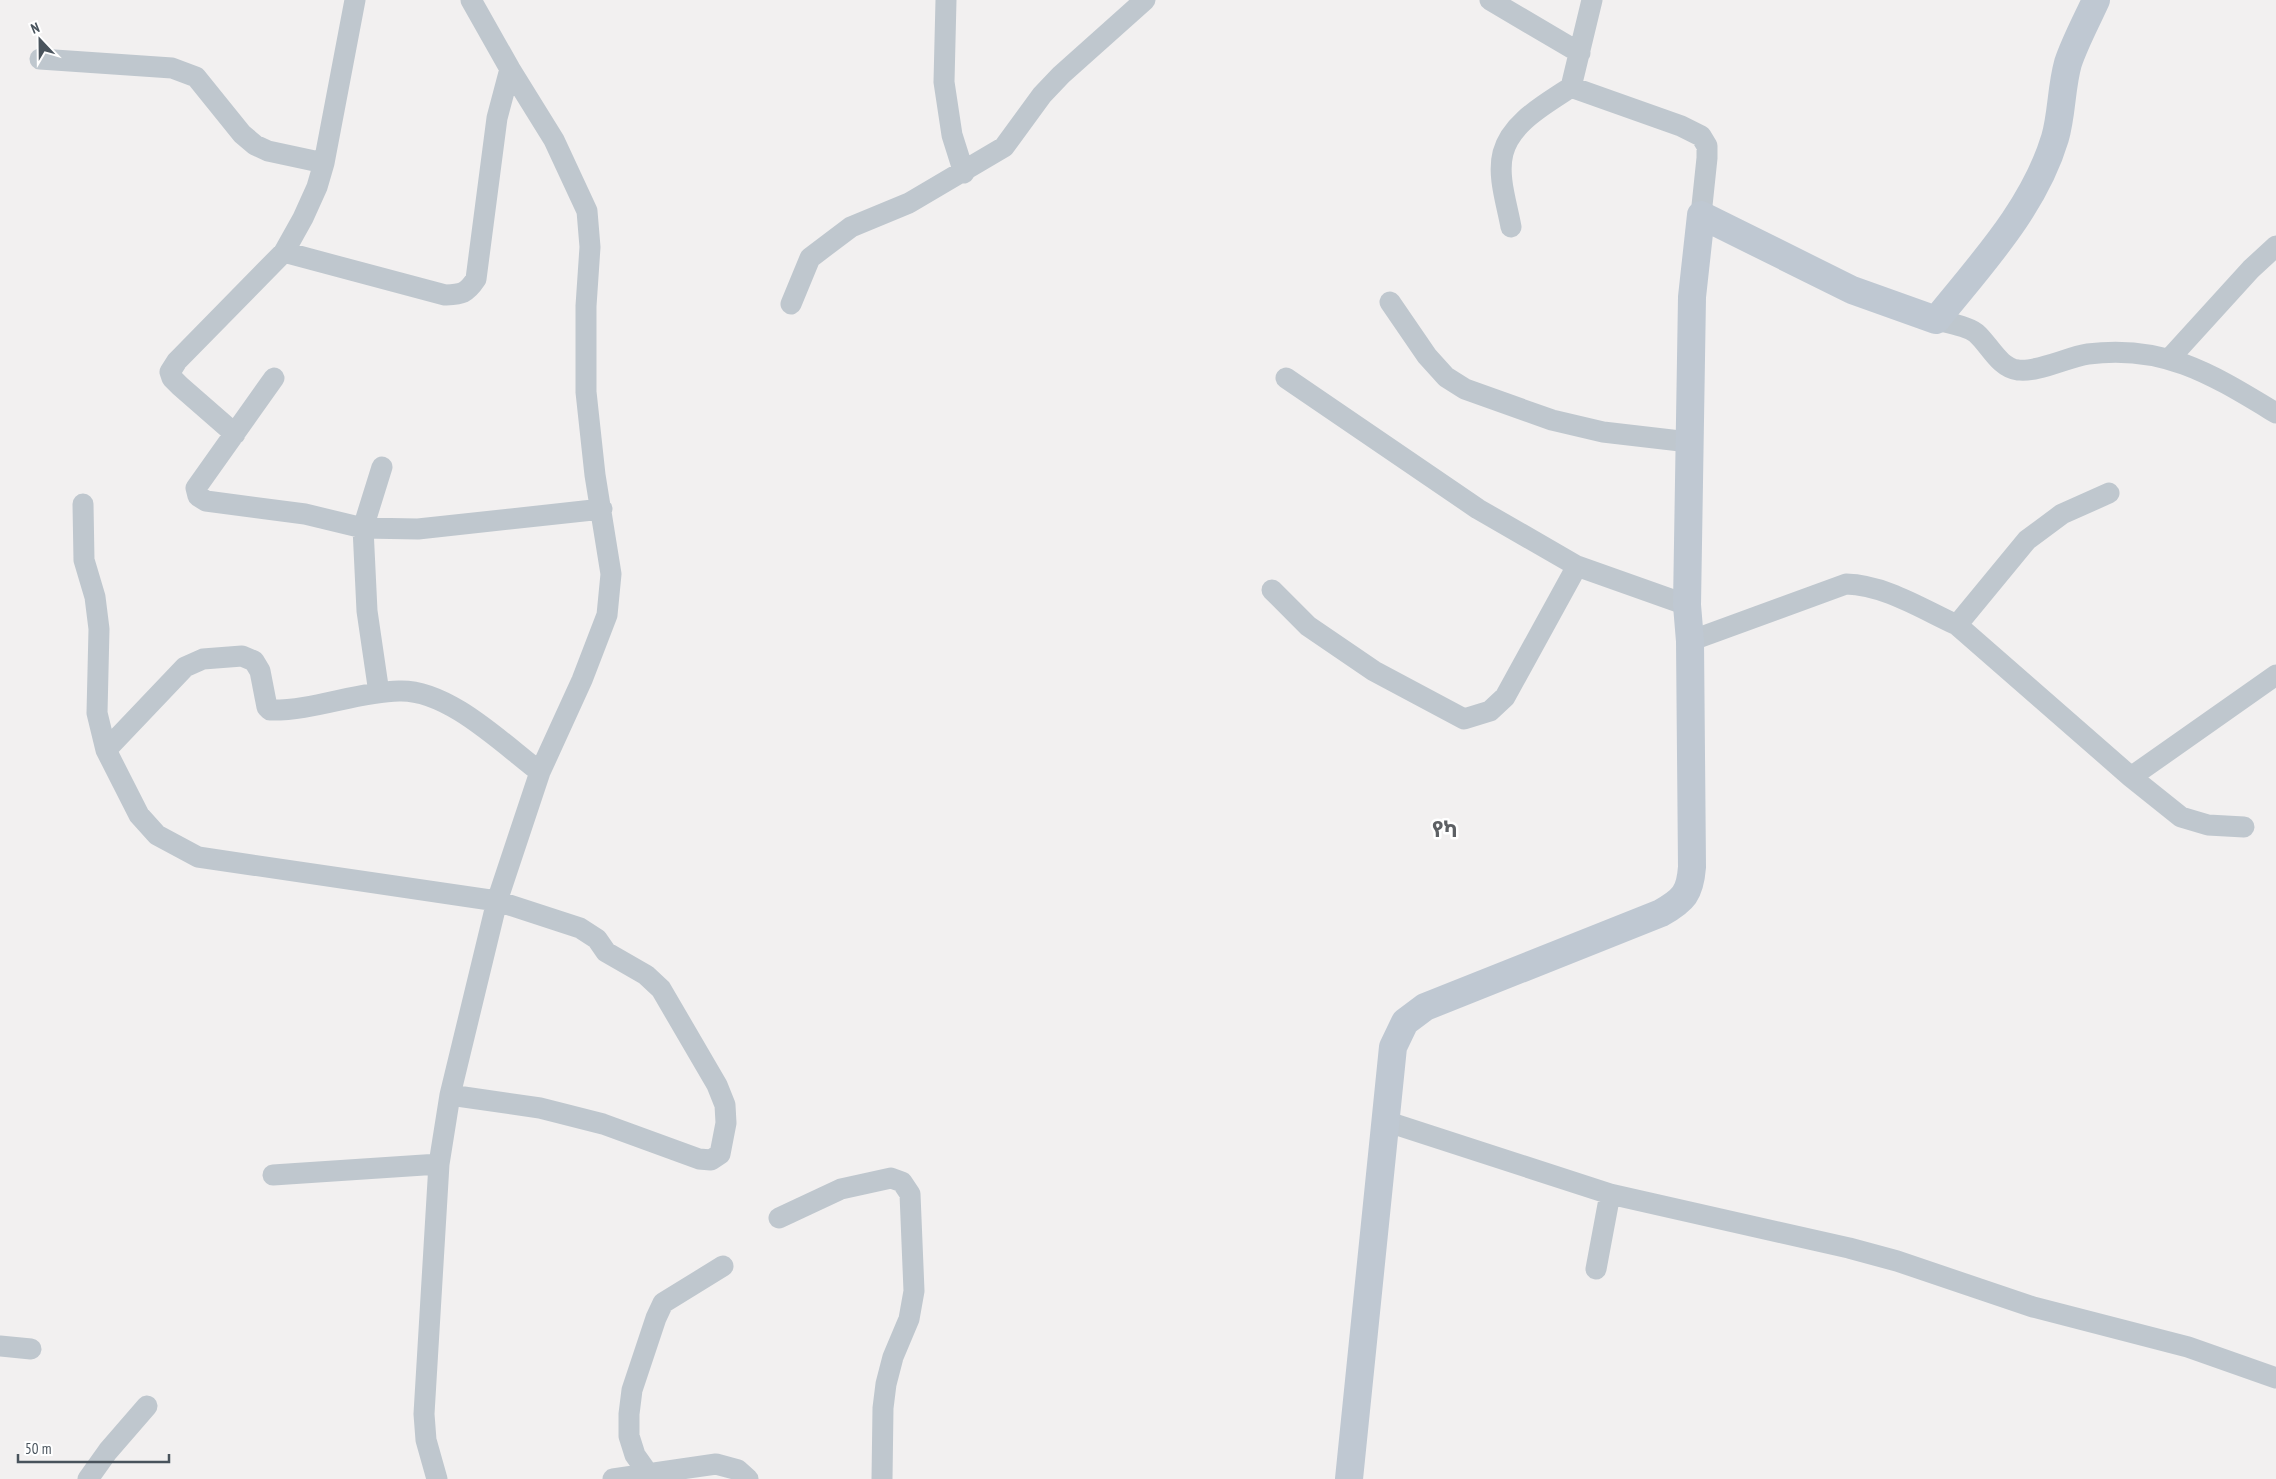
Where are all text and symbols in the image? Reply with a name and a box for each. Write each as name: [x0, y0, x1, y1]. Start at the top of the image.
north arrow: [15, 15, 65, 65]
text: N: [28, 18, 42, 38]
district label: የካ: [1432, 815, 1458, 843]
scale bar: [18, 1432, 169, 1464]
text: 50 m: [25, 1439, 51, 1458]

